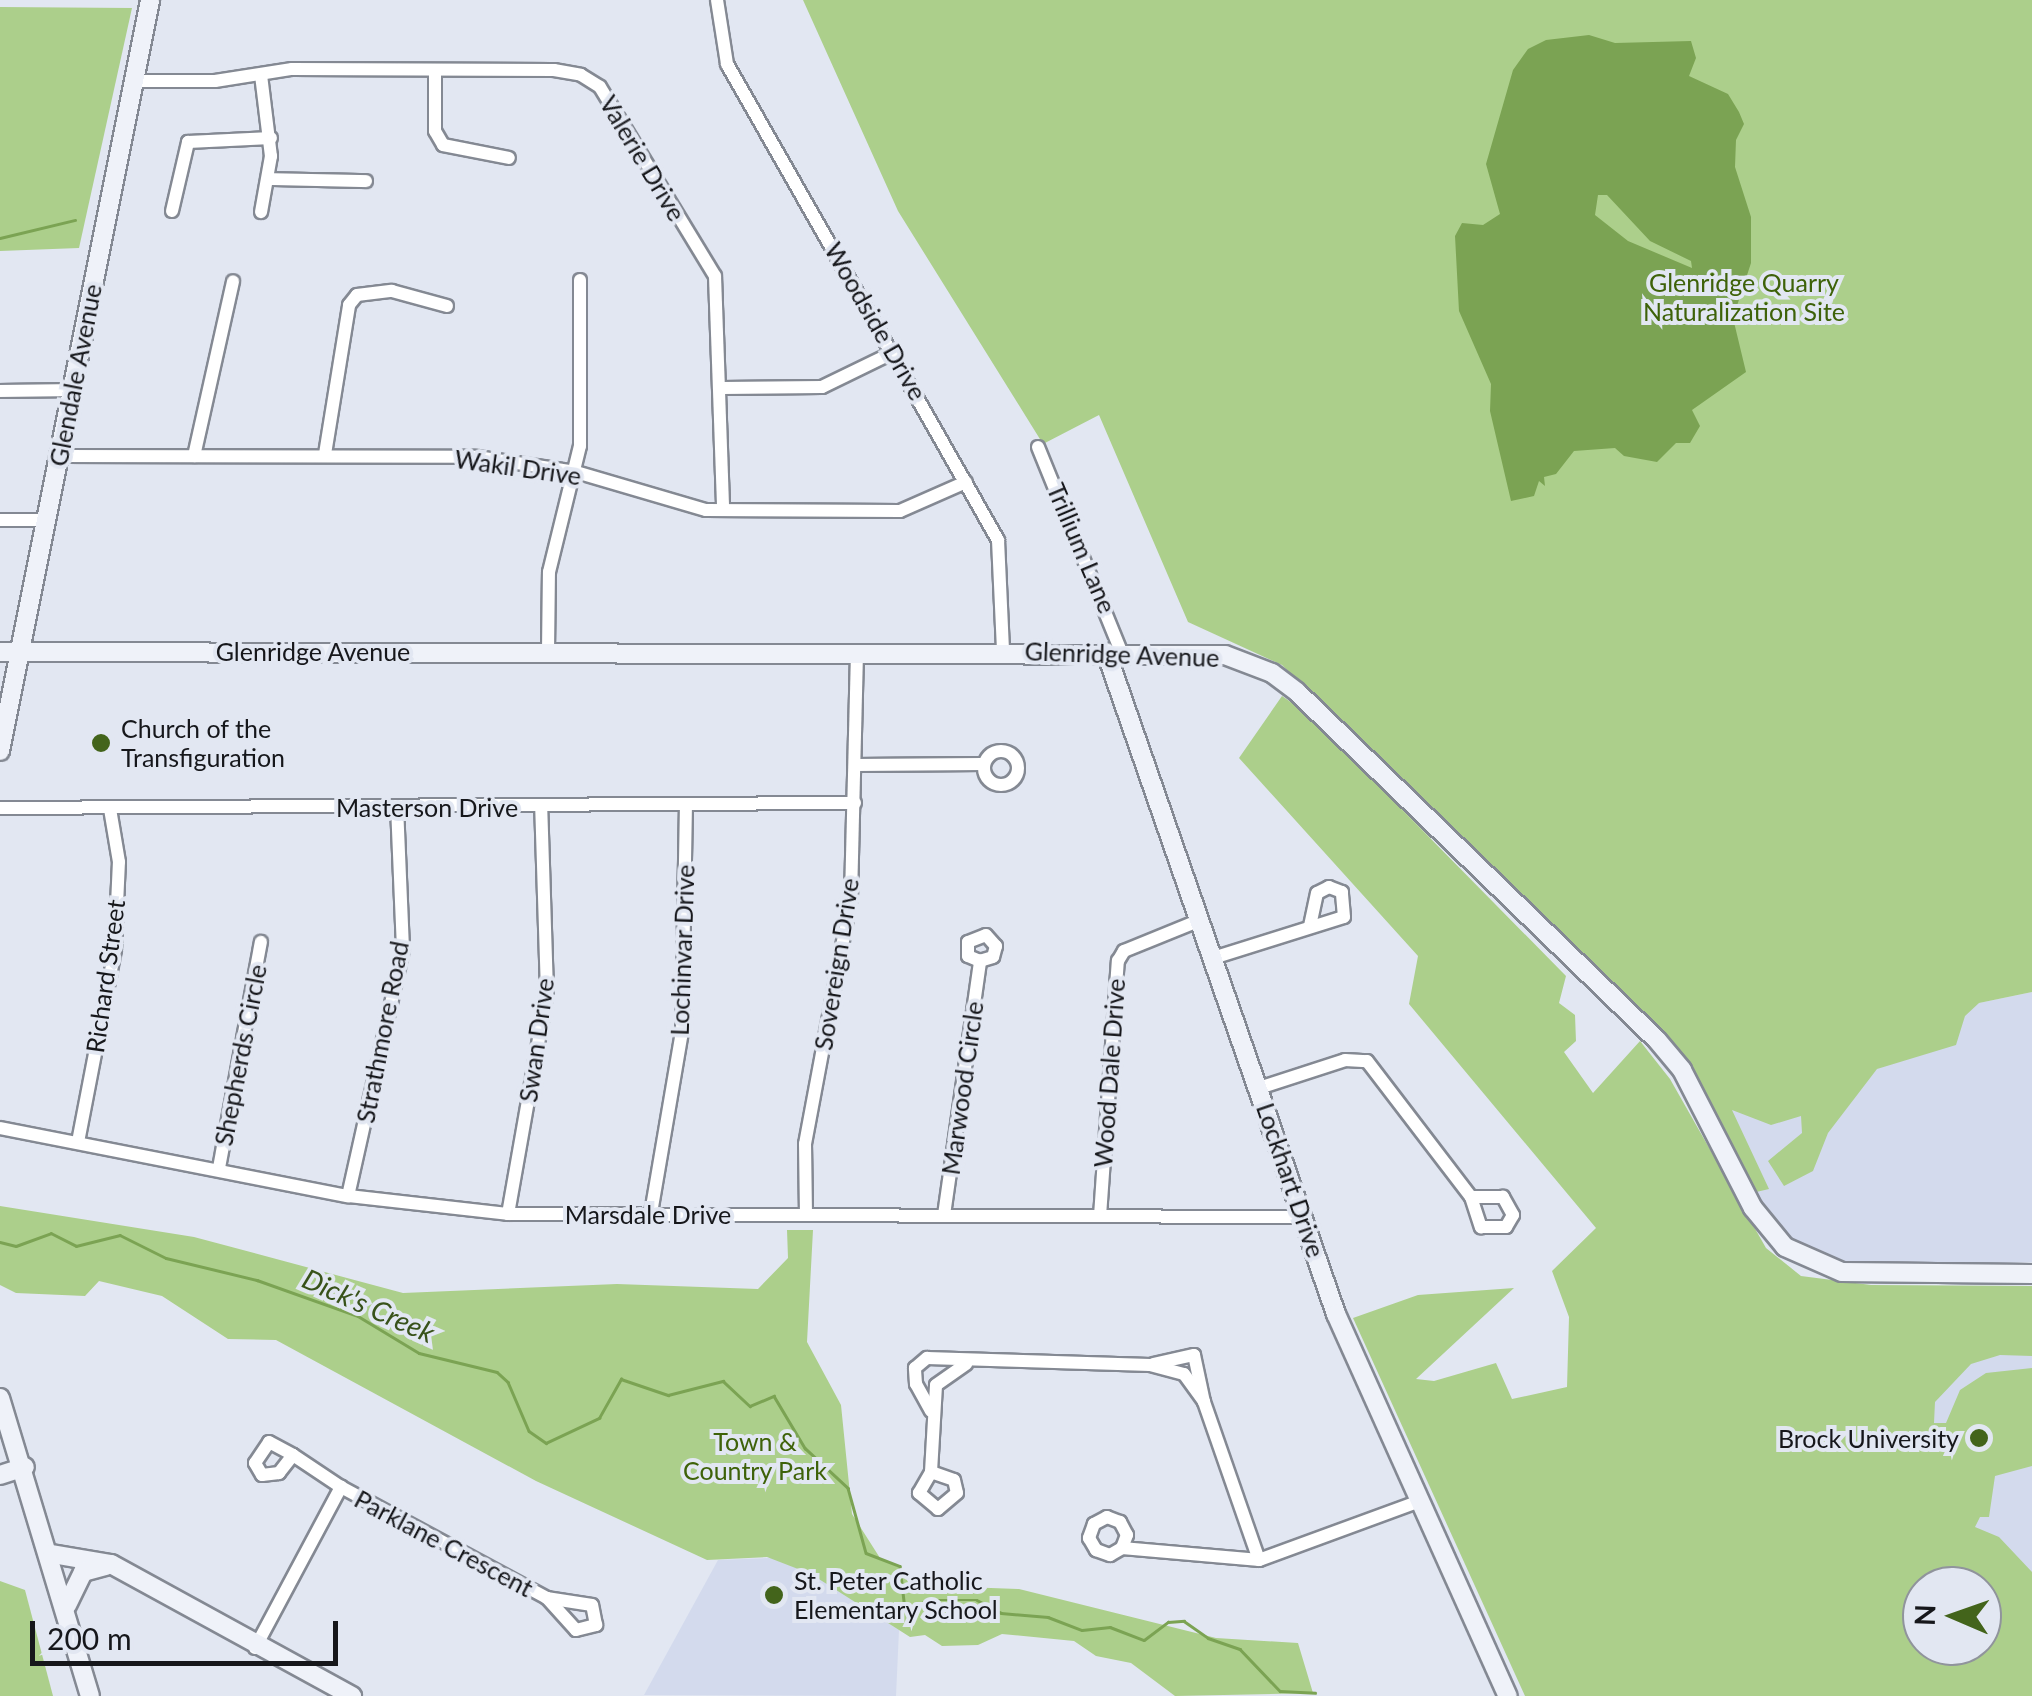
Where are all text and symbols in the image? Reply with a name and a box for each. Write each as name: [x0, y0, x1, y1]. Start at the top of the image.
street label: Valerie Drive: [594, 90, 692, 226]
street label: Woodside Drive: [819, 237, 933, 405]
park label: Glenridge Quarry Naturalization Site: [1643, 268, 1845, 327]
street label: Glendale Avenue: [43, 281, 107, 469]
street label: Wakil Drive: [453, 443, 583, 491]
street label: Trillium Lane: [1041, 479, 1123, 617]
street label: Glenridge Avenue: [215, 636, 411, 666]
street label: Glenridge Avenue: [1024, 636, 1220, 672]
place label: Church of the Transfiguration: [121, 714, 285, 773]
marker: Church of the Transfiguration: [90, 732, 112, 754]
street label: Masterson Drive: [336, 792, 518, 822]
street label: Lochinvar Drive: [664, 864, 700, 1036]
street label: Sovereign Drive: [808, 876, 864, 1052]
street label: Richard Street: [79, 897, 131, 1055]
street label: Strathmore Road: [350, 939, 414, 1125]
street label: Shepherds Circle: [208, 962, 272, 1148]
street label: Swan Drive: [512, 976, 560, 1104]
street label: Wood Dale Drive: [1087, 977, 1131, 1169]
street label: Marwood Circle: [935, 999, 989, 1177]
street label: Lockhart Drive: [1251, 1099, 1331, 1261]
street label: Marsdale Drive: [565, 1199, 731, 1229]
water label: Dick's Creek: [298, 1261, 440, 1349]
place label: Brock University: [1778, 1423, 1959, 1453]
park label: Town & Country Park: [683, 1427, 827, 1486]
marker: Brock University: [1968, 1427, 1990, 1449]
street label: Parklane Crescent: [350, 1483, 538, 1603]
place label: St. Peter Catholic Elementary School: [794, 1566, 998, 1625]
north arrow: [1902, 1566, 2002, 1666]
marker: St. Peter Catholic Elementary School: [763, 1584, 785, 1606]
scale bar: [35, 1601, 342, 1663]
text: N: [1907, 1604, 1941, 1626]
text: 200 m: [47, 1620, 132, 1656]

